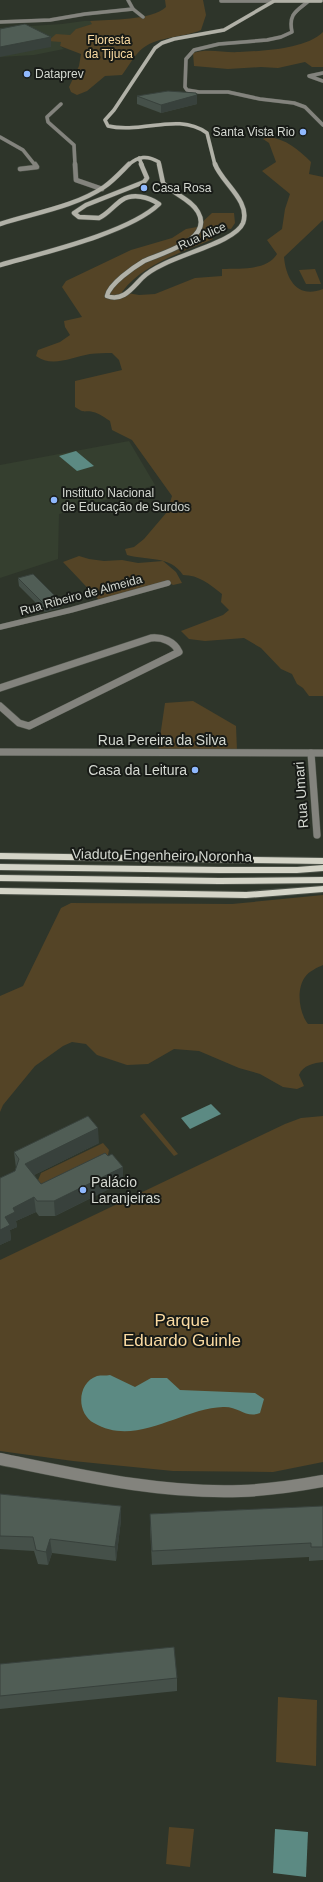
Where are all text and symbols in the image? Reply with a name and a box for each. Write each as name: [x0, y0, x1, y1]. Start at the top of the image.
park label: Floresta da Tijuca: [85, 33, 133, 61]
place label: Dataprev: [35, 67, 84, 81]
marker: Dataprev: [22, 69, 32, 79]
place label: Santa Vista Rio: [213, 125, 295, 139]
marker: Santa Vista Rio: [298, 127, 308, 137]
place label: Casa Rosa: [152, 181, 212, 195]
marker: Casa Rosa: [139, 183, 149, 193]
street label: Rua Alice: [176, 219, 228, 253]
place label: Instituto Nacional de Educação de Surdos: [62, 486, 190, 514]
marker: Instituto Nacional de Educação de Surdos: [49, 495, 59, 505]
street label: Rua Ribeiro de Almeida: [18, 572, 144, 618]
street label: Rua Pereira da Silva: [98, 732, 226, 748]
street label: Rua Umari: [291, 761, 311, 829]
place label: Casa da Leitura: [88, 762, 187, 778]
marker: Casa da Leitura: [190, 765, 200, 775]
street label: Viaduto Engenheiro Noronha: [72, 845, 253, 865]
place label: Palácio Laranjeiras: [91, 1174, 160, 1206]
marker: Palácio Laranjeiras: [78, 1185, 88, 1195]
park label: Parque Eduardo Guinle: [123, 1311, 241, 1350]

